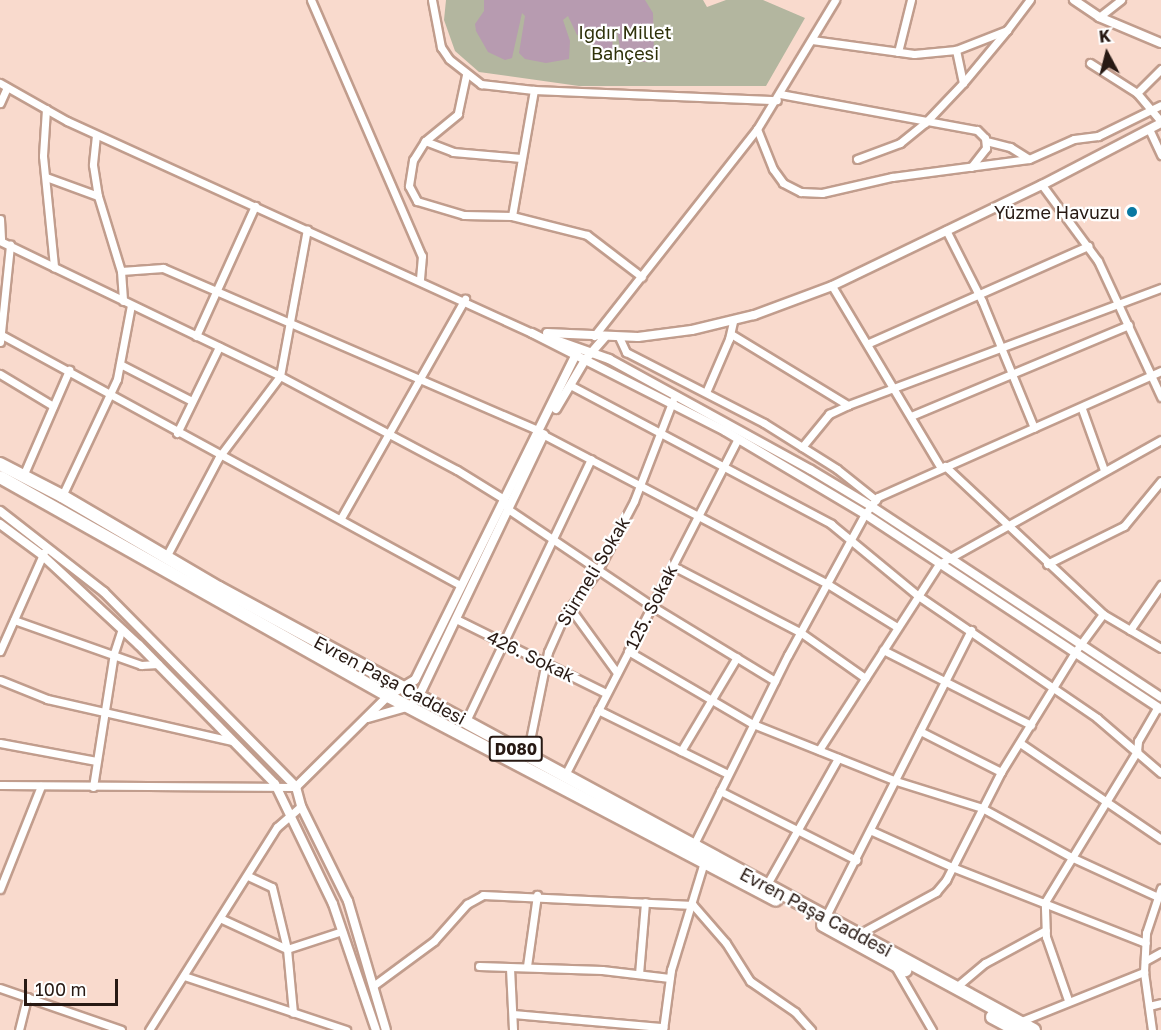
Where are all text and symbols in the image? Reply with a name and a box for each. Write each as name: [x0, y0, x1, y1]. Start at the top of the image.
park label: Iğdır Millet Bahçesi: [578, 22, 672, 64]
north arrow: [1077, 24, 1137, 84]
text: K: [1098, 26, 1112, 47]
place label: Yüzme Havuzu: [994, 201, 1120, 223]
marker: Yüzme Havuzu: [1125, 205, 1139, 219]
street label: Sürmeli Sokak: [552, 512, 634, 630]
street label: 125. Sokak: [620, 561, 682, 653]
street label: 426. Sokak: [484, 626, 578, 686]
street label: Evren Paşa Caddesi: [310, 631, 470, 729]
road number: D080: [488, 736, 544, 762]
street label: Evren Paşa Caddesi: [736, 863, 896, 961]
scale bar: [27, 967, 122, 1005]
text: 100 m: [35, 978, 86, 1000]

